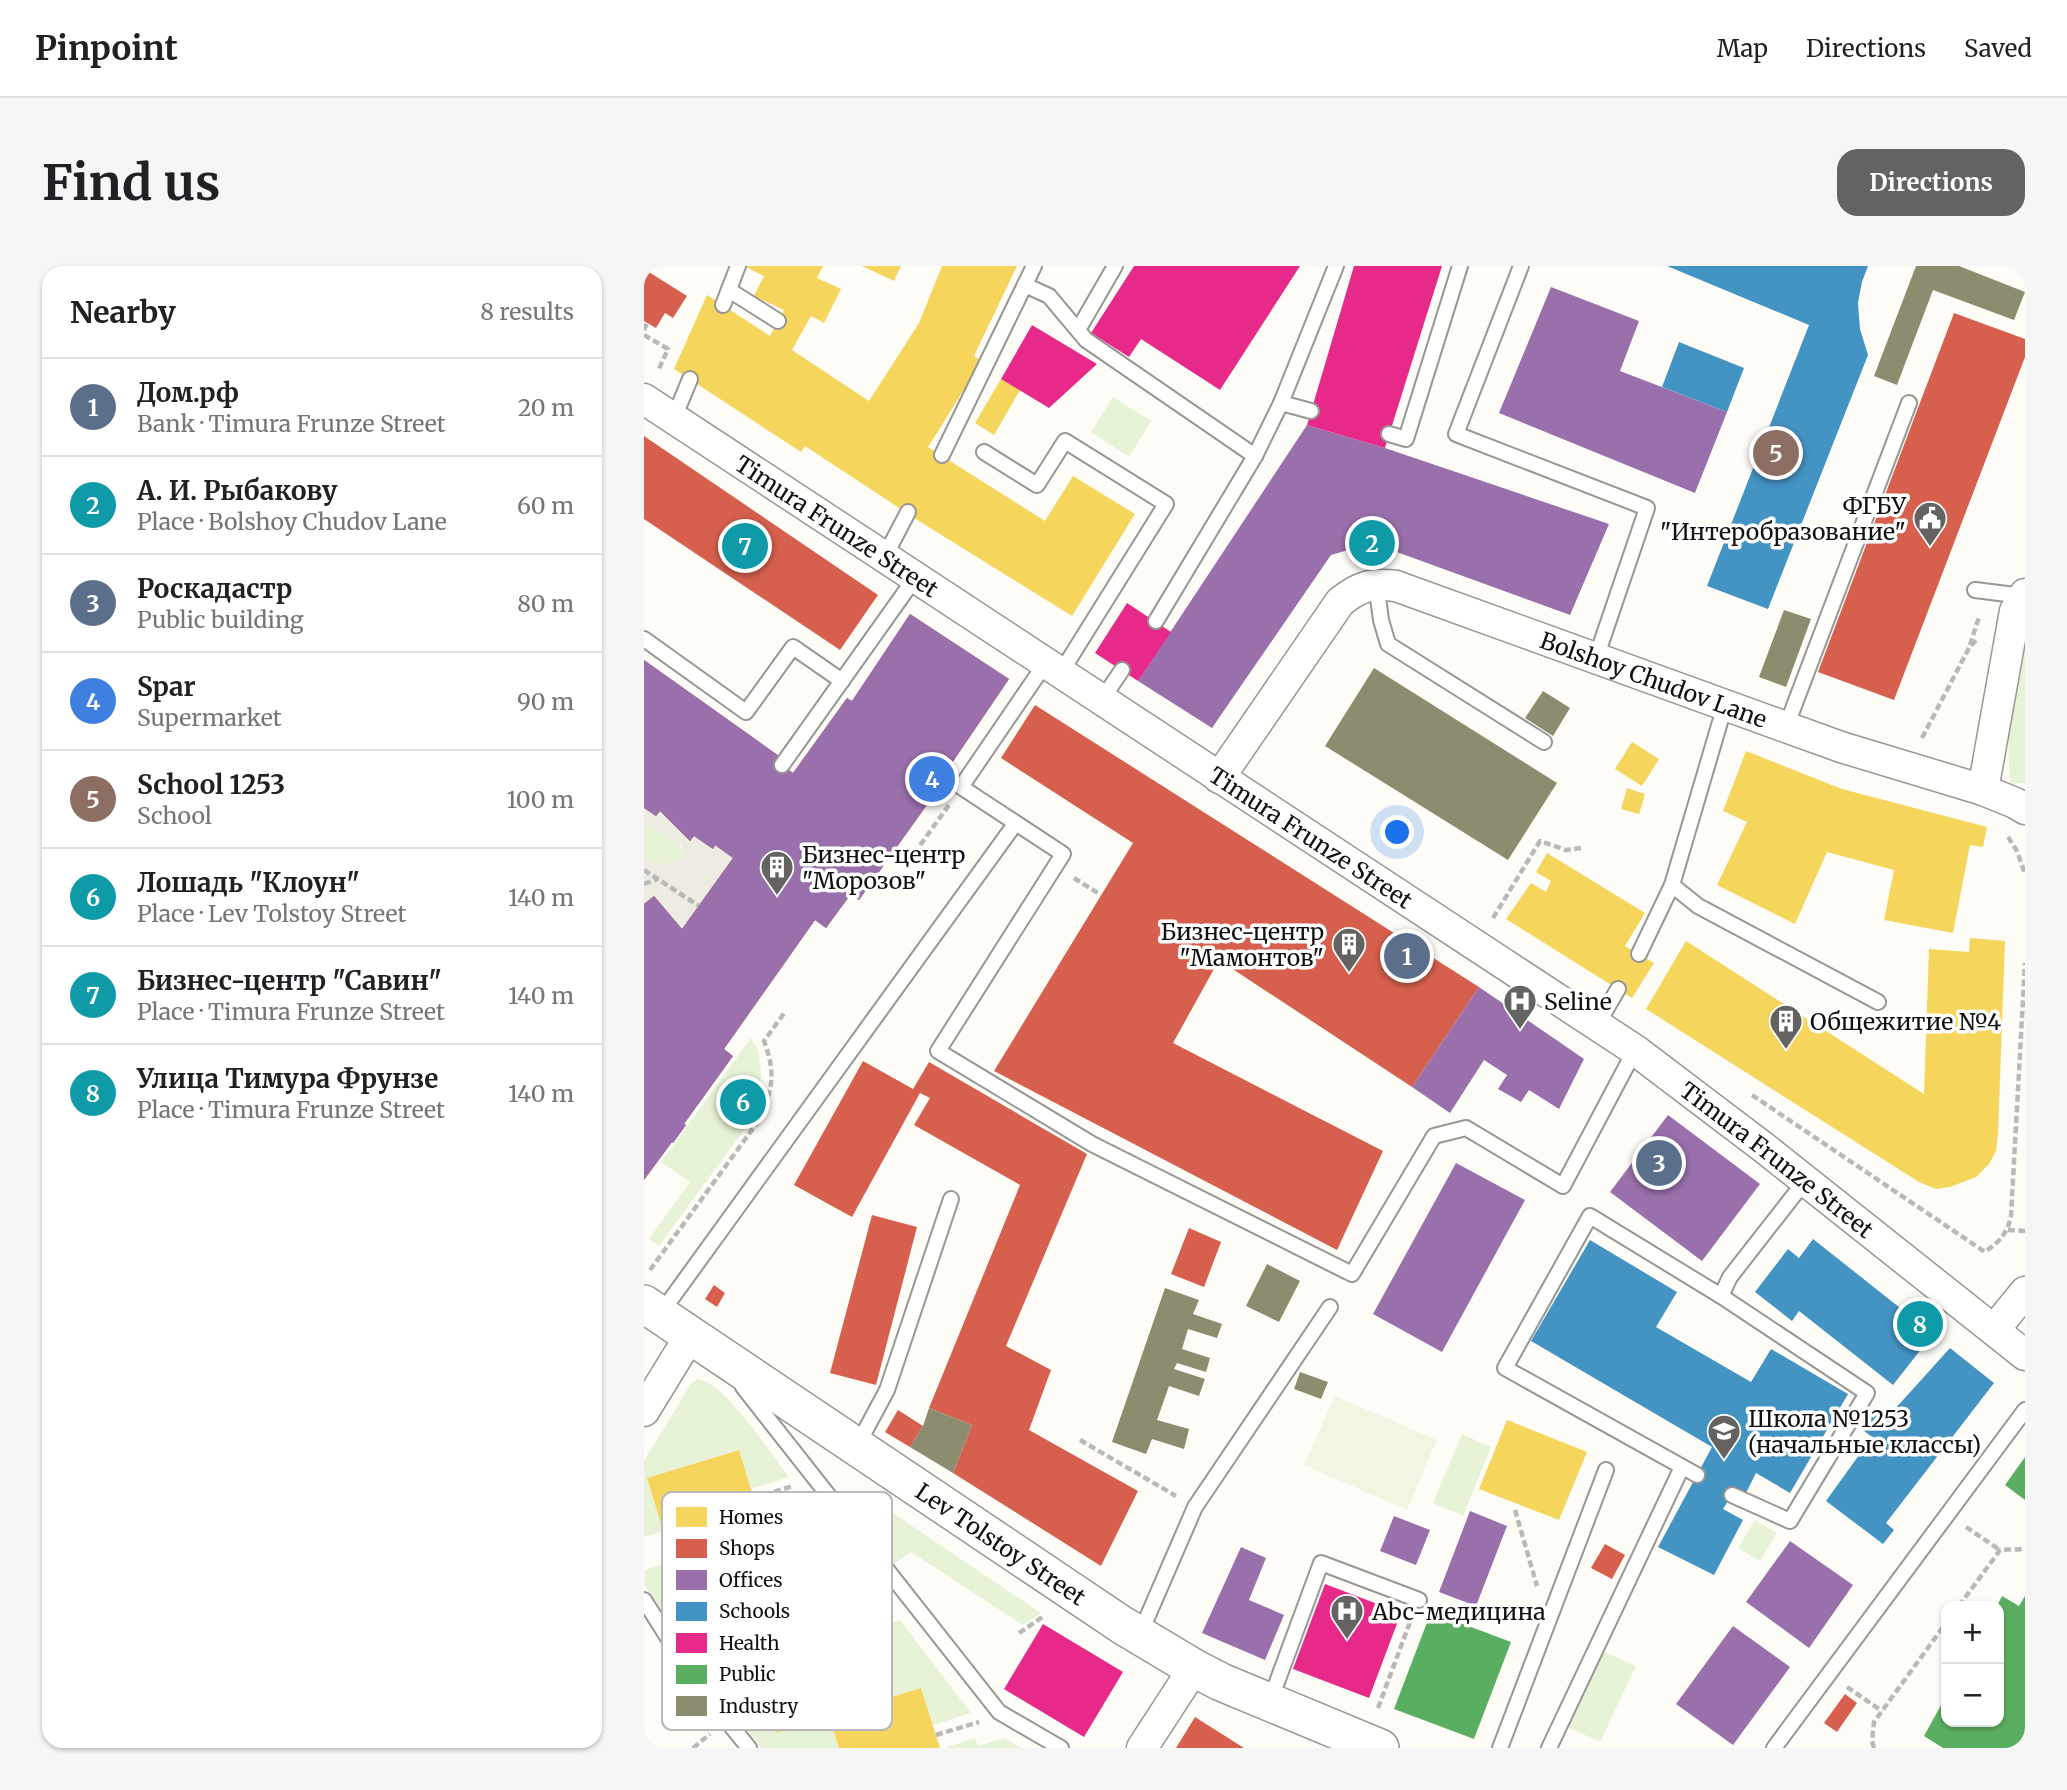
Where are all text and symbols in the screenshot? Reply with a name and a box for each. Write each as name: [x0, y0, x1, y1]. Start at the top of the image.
text: Pinpoint: [35, 28, 178, 69]
text: Map: [1717, 33, 1768, 64]
text: Directions: [1806, 33, 1926, 64]
text: Saved: [1964, 33, 2032, 64]
button: Directions: [1837, 149, 2025, 216]
text: Find us: [42, 152, 220, 213]
text: Nearby: [70, 293, 176, 331]
text: 8 results: [480, 297, 574, 326]
text: Дом.рф: [137, 376, 239, 409]
text: 1: [88, 393, 98, 422]
text: 20 m: [518, 393, 574, 422]
text: Bank · Timura Frunze Street: [137, 409, 446, 438]
pin: 5: [1753, 427, 1799, 479]
street label: Timura Frunze Street: [730, 449, 944, 603]
text: А. И. Рыбакову: [137, 474, 337, 507]
text: 2: [86, 491, 100, 520]
text: 60 m: [517, 491, 574, 520]
place label: ФГБУ "Интеробразование": [1660, 491, 1906, 546]
public building icon: ФГБУ "Интеробразование": [1911, 499, 1949, 548]
text: Place · Bolshoy Chudov Lane: [137, 507, 447, 536]
pin: 2: [1349, 517, 1395, 569]
pin: 7: [722, 520, 768, 572]
text: Роскадастр: [137, 572, 292, 605]
text: 3: [86, 589, 100, 618]
text: 80 m: [517, 589, 574, 618]
text: Public building: [137, 605, 304, 634]
street label: Bolshoy Chudov Lane: [1536, 625, 1771, 733]
text: Spar: [137, 670, 196, 703]
text: 4: [86, 687, 100, 716]
text: 90 m: [517, 687, 574, 716]
text: Supermarket: [137, 703, 282, 732]
pin: 4: [909, 753, 955, 805]
street label: Timura Frunze Street: [1204, 760, 1418, 914]
text: School 1253: [137, 768, 285, 801]
text: 5: [86, 785, 100, 814]
text: 100 m: [506, 785, 574, 814]
text: School: [137, 801, 212, 830]
your location: [1380, 815, 1414, 849]
place label: Бизнес-центр "Морозов": [802, 840, 965, 895]
building icon: Бизнес-центр "Морозов": [758, 848, 796, 897]
text: Лошадь "Клоун": [137, 866, 360, 899]
text: 6: [86, 883, 100, 912]
text: 140 m: [508, 883, 574, 912]
text: Place · Lev Tolstoy Street: [137, 899, 406, 928]
place label: Бизнес-центр "Мамонтов": [1161, 917, 1324, 972]
building icon: Бизнес-центр "Мамонтов": [1330, 925, 1368, 974]
pin: 1: [1384, 930, 1430, 982]
text: Бизнес-центр "Савин": [137, 964, 442, 997]
text: 7: [86, 981, 100, 1010]
text: 140 m: [508, 981, 574, 1010]
hospital icon: Seline: [1501, 982, 1539, 1031]
place label: Seline: [1544, 987, 1612, 1016]
text: Place · Timura Frunze Street: [137, 997, 445, 1026]
building icon: Общежитие №4: [1767, 1002, 1805, 1051]
place label: Общежитие №4: [1810, 1007, 2001, 1036]
text: Улица Тимура Фрунзе: [137, 1062, 438, 1095]
street label: Timura Frunze Street: [1675, 1075, 1880, 1244]
pin: 6: [720, 1076, 766, 1128]
text: 8: [86, 1079, 100, 1108]
text: 140 m: [508, 1079, 574, 1108]
text: Place · Timura Frunze Street: [137, 1095, 445, 1124]
pin: 3: [1636, 1137, 1682, 1189]
pin: 8: [1897, 1298, 1943, 1350]
place label: Школа №1253 (начальные классы): [1748, 1404, 1981, 1459]
school or university icon: Школа №1253 (начальные классы): [1705, 1412, 1743, 1461]
street label: Lev Tolstoy Street: [910, 1476, 1091, 1611]
legend: [662, 1492, 892, 1730]
text: Homes: [719, 1505, 783, 1529]
text: Shops: [719, 1536, 775, 1560]
text: Offices: [719, 1568, 783, 1592]
hospital icon: Abc-медицина: [1328, 1592, 1366, 1641]
place label: Abc-медицина: [1371, 1597, 1546, 1626]
text: Schools: [719, 1599, 790, 1623]
map controls: [1941, 1601, 2004, 1727]
button: +: [1941, 1601, 2004, 1664]
text: Health: [719, 1631, 780, 1655]
text: Public: [719, 1662, 776, 1686]
button: −: [1941, 1664, 2004, 1727]
text: Industry: [719, 1694, 798, 1718]

